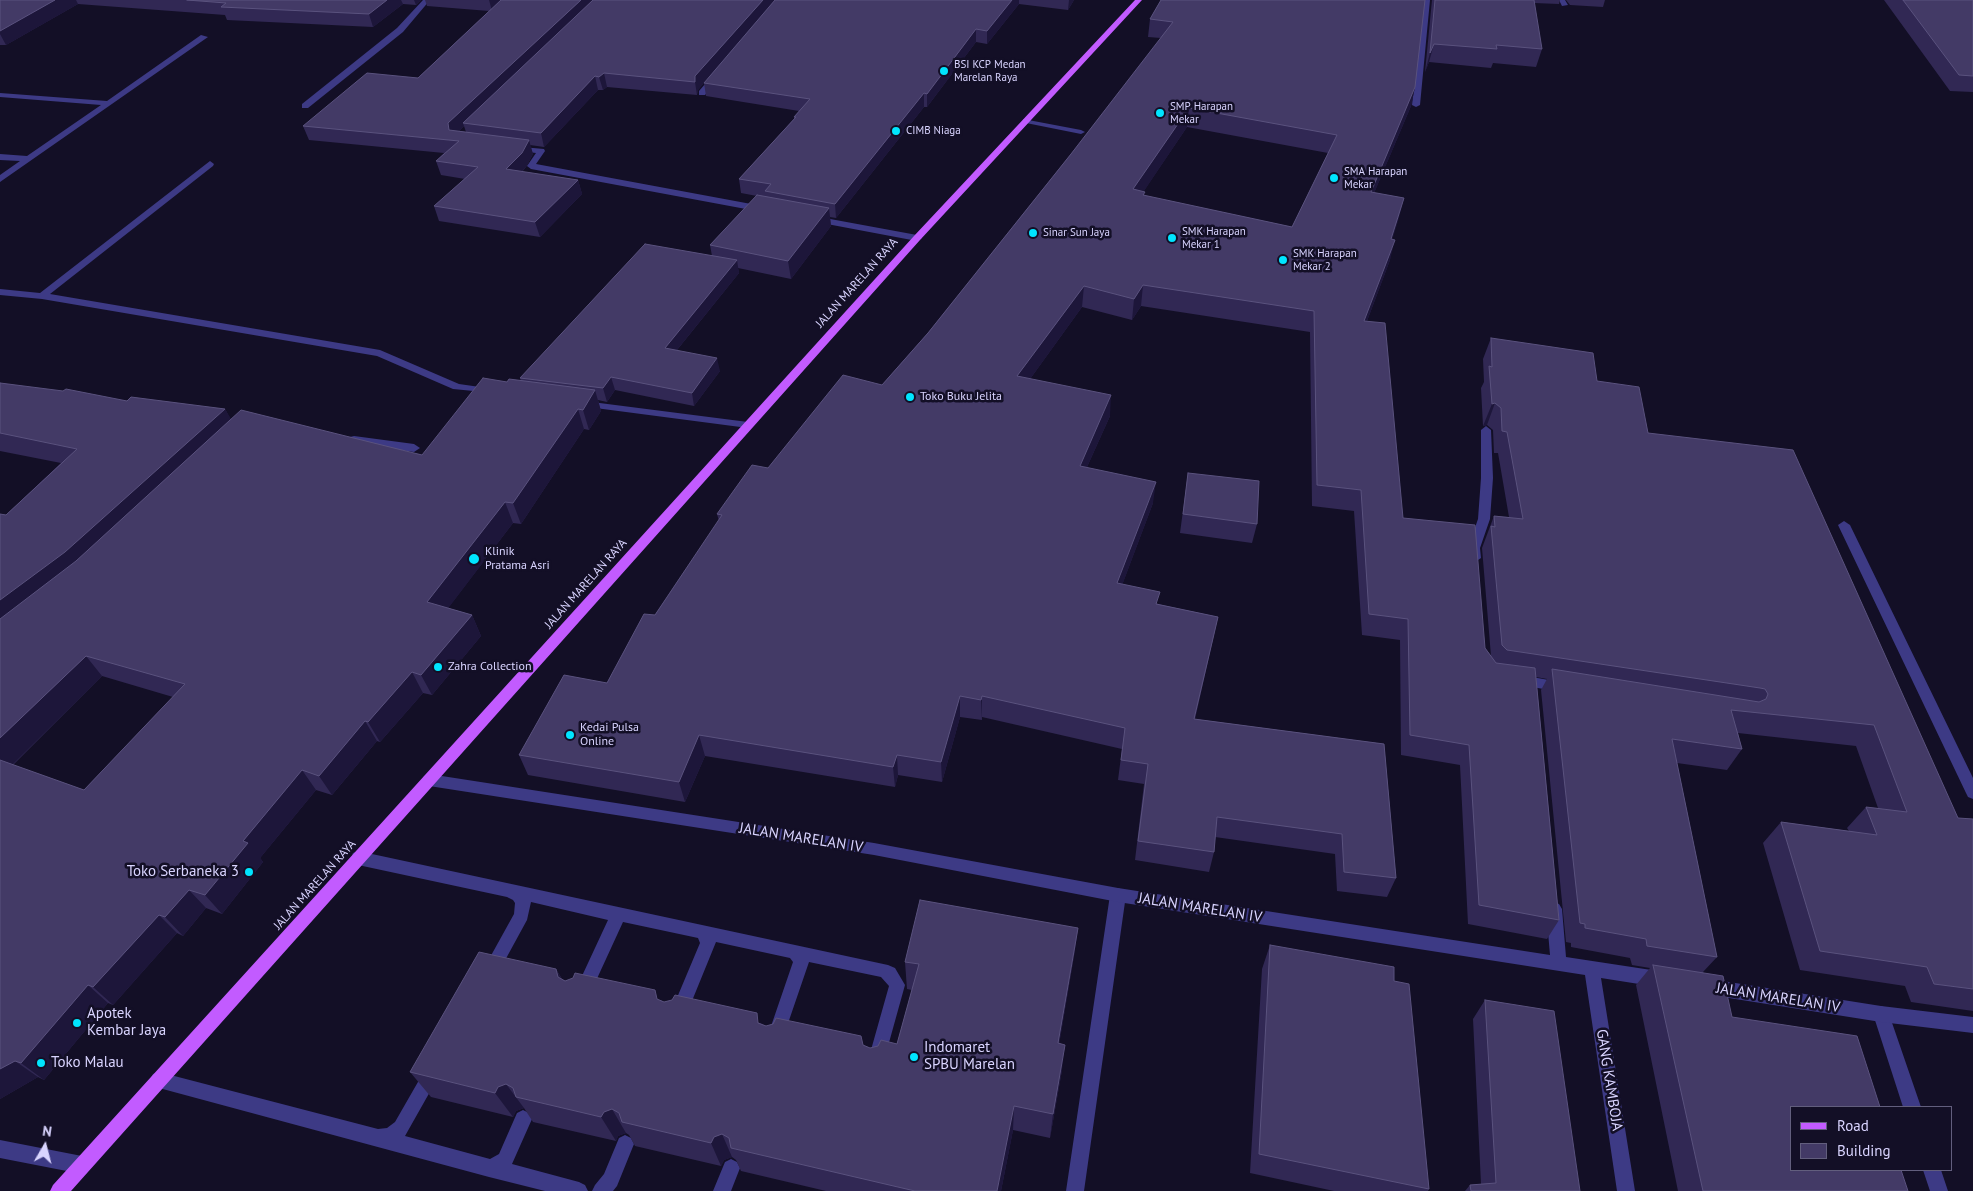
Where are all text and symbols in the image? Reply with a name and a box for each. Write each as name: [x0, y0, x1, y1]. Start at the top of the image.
place label: BSI KCP Medan Marelan Raya: [954, 58, 1026, 84]
marker: BSI KCP Medan Marelan Raya: [938, 65, 950, 77]
place label: SMP Harapan Mekar: [1170, 100, 1233, 126]
marker: SMP Harapan Mekar: [1154, 107, 1166, 119]
place label: CIMB Niaga: [906, 124, 961, 138]
marker: CIMB Niaga: [890, 125, 902, 137]
place label: SMA Harapan Mekar: [1344, 165, 1407, 191]
marker: SMA Harapan Mekar: [1328, 172, 1340, 184]
place label: SMK Harapan Mekar 1: [1182, 225, 1246, 251]
place label: Sinar Sun Jaya: [1043, 226, 1110, 240]
marker: Sinar Sun Jaya: [1027, 227, 1039, 239]
marker: SMK Harapan Mekar 1: [1166, 232, 1178, 244]
street label: JALAN MARELAN RAYA: [813, 235, 901, 331]
place label: SMK Harapan Mekar 2: [1293, 247, 1357, 273]
marker: SMK Harapan Mekar 2: [1277, 254, 1289, 266]
place label: Toko Buku Jelita: [920, 390, 1002, 404]
marker: Toko Buku Jelita: [904, 391, 916, 403]
street label: JALAN MARELAN RAYA: [542, 536, 630, 632]
place label: Klinik Pratama Asri: [485, 545, 550, 573]
marker: Klinik Pratama Asri: [467, 552, 481, 566]
place label: Zahra Collection: [448, 660, 532, 674]
marker: Zahra Collection: [432, 661, 444, 673]
place label: Kedai Pulsa Online: [580, 721, 639, 749]
marker: Kedai Pulsa Online: [564, 729, 576, 741]
street label: JALAN MARELAN IV: [738, 819, 864, 857]
street label: JALAN MARELAN RAYA: [271, 837, 359, 933]
place label: Toko Serbaneka 3: [127, 863, 239, 881]
marker: Toko Serbaneka 3: [243, 866, 255, 878]
street label: JALAN MARELAN IV: [1137, 889, 1263, 927]
street label: JALAN MARELAN IV: [1715, 979, 1841, 1017]
place label: Apotek Kembar Jaya: [87, 1005, 166, 1040]
marker: Apotek Kembar Jaya: [71, 1017, 83, 1029]
street label: GANG KAMBOJA: [1592, 1028, 1626, 1132]
place label: Indomaret SPBU Marelan: [924, 1039, 1015, 1074]
marker: Indomaret SPBU Marelan: [908, 1051, 920, 1063]
place label: Toko Malau: [51, 1054, 124, 1072]
marker: Toko Malau: [35, 1057, 47, 1069]
legend: [1790, 1106, 1953, 1171]
text: Road: [1837, 1116, 1869, 1135]
north arrow: [20, 1121, 70, 1171]
text: N: [41, 1122, 53, 1141]
text: Building: [1837, 1141, 1891, 1160]

